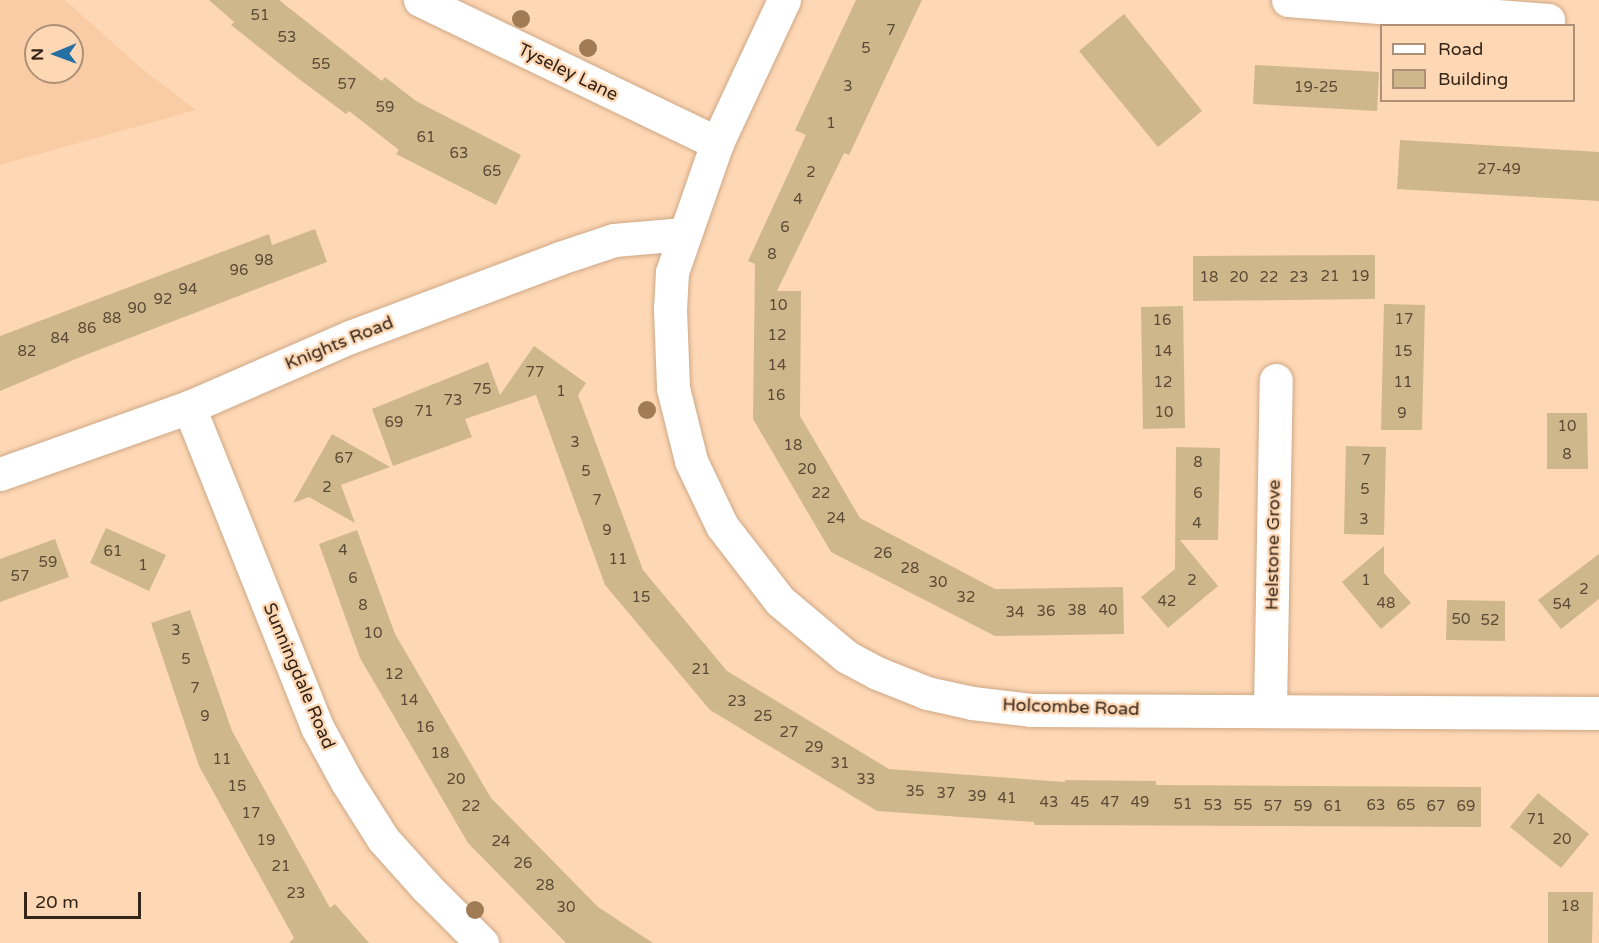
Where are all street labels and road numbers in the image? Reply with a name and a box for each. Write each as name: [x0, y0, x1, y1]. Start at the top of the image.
street label: Tyseley Lane: [514, 38, 622, 106]
street label: Knights Road: [282, 311, 396, 375]
street label: Helstone Grove: [1261, 479, 1285, 611]
street label: Sunningdale Road: [258, 600, 340, 752]
street label: Holcombe Road: [1002, 694, 1140, 720]

